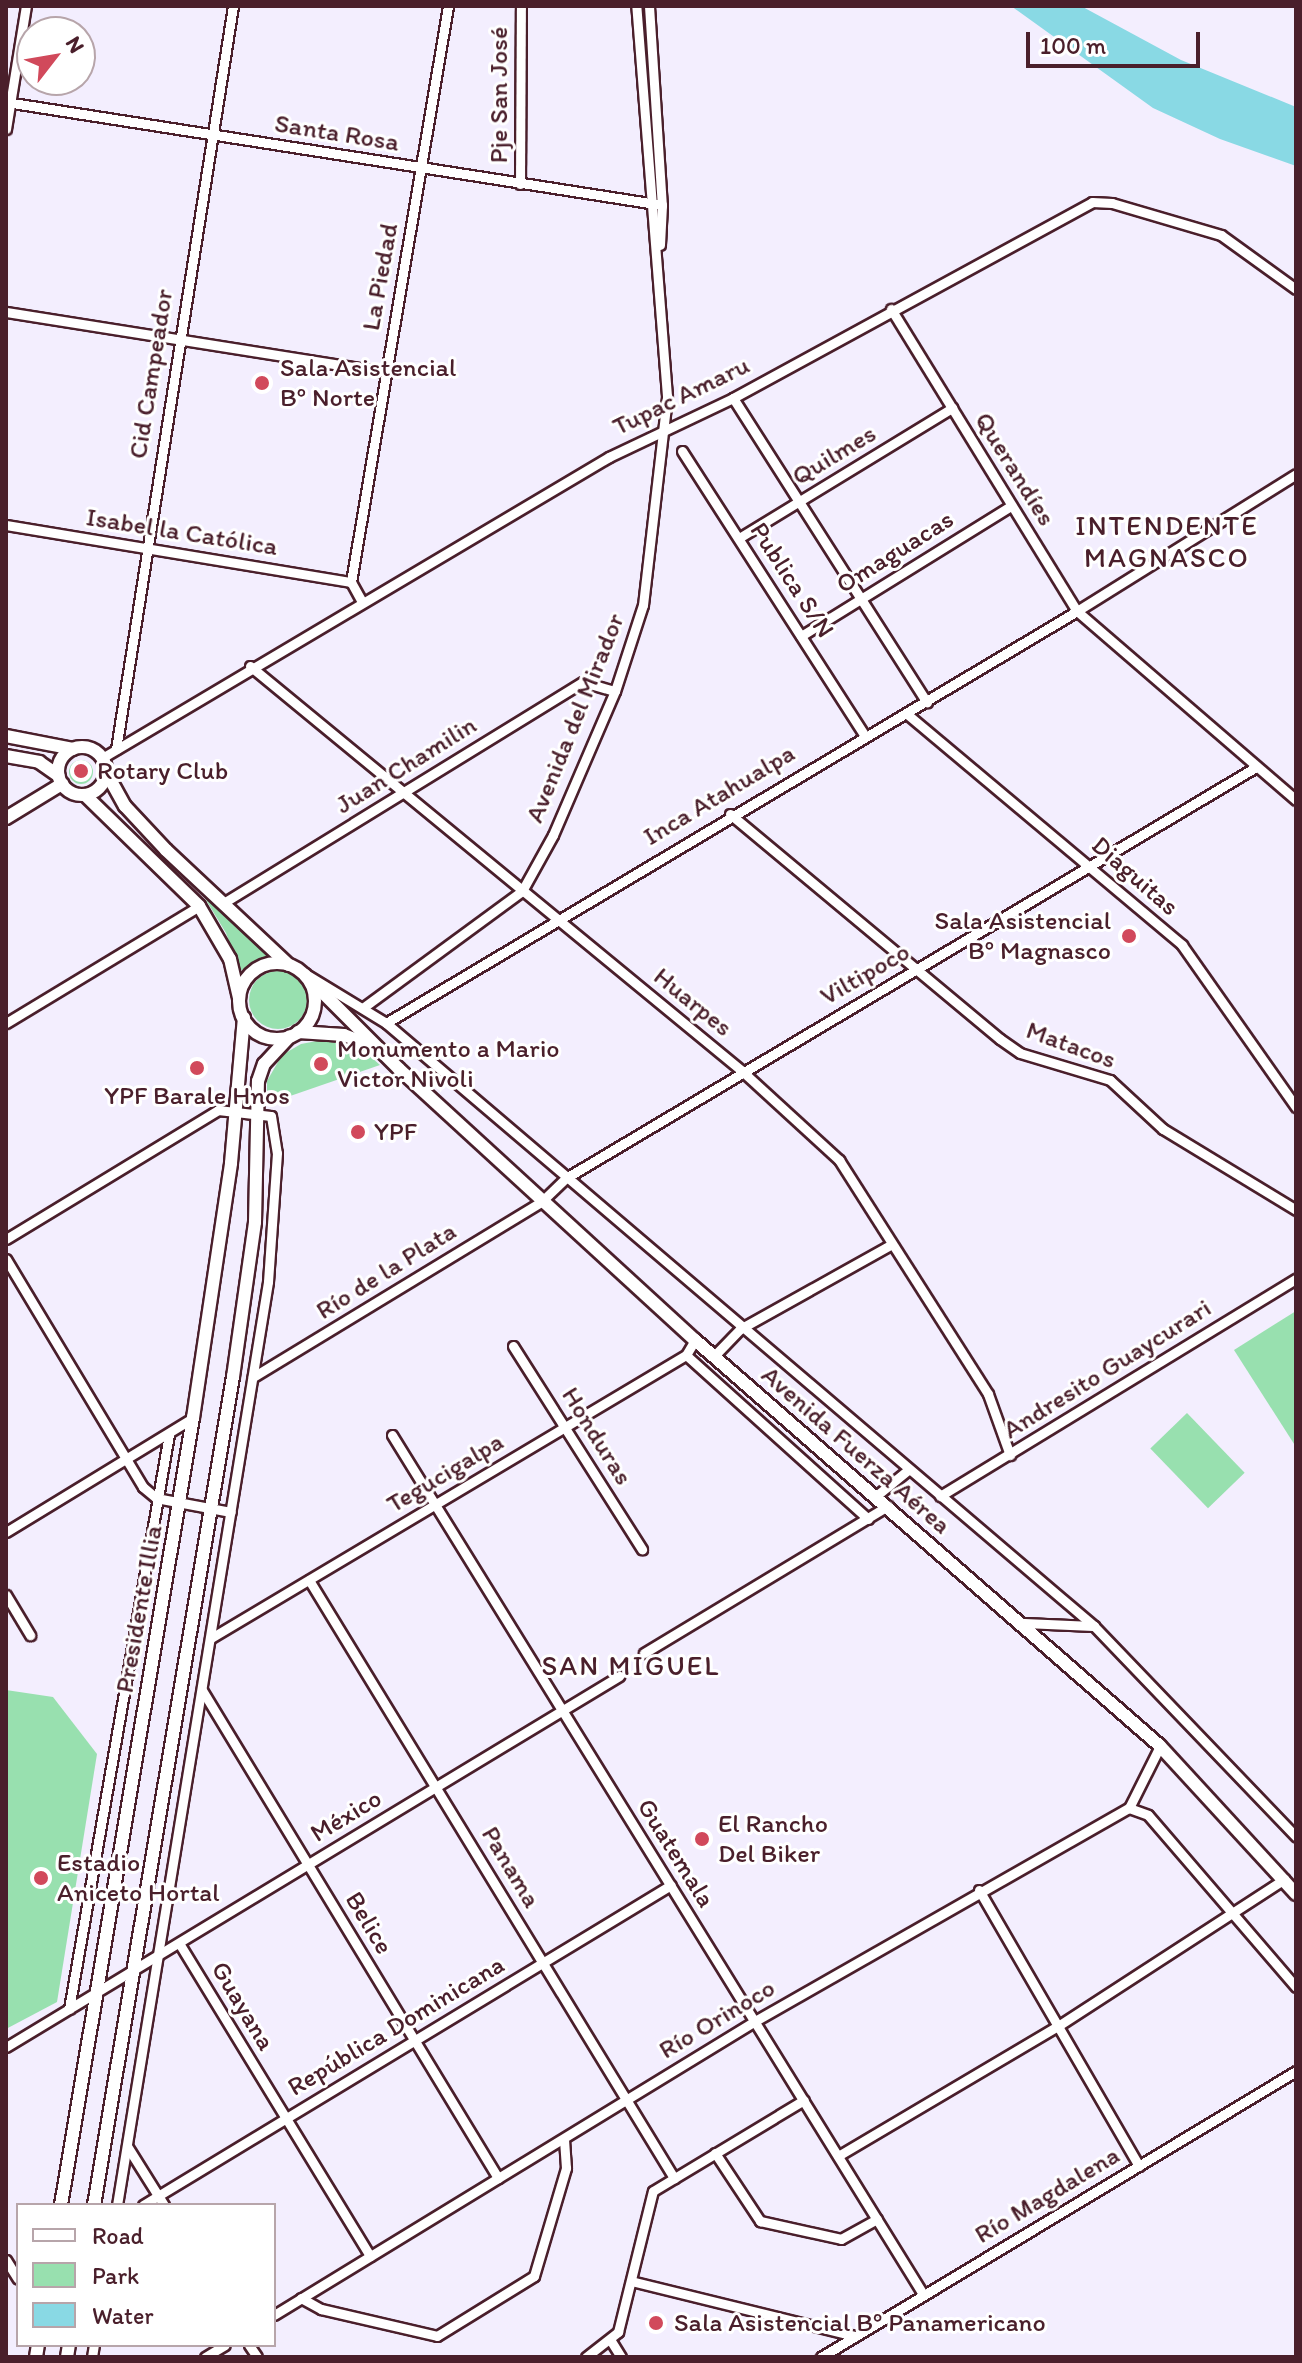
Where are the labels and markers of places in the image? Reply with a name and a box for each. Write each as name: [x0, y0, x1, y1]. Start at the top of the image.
place label: Sala Asistencial Bº Norte: [280, 352, 457, 414]
marker: Sala Asistencial Bº Norte: [251, 372, 273, 394]
place label: Rotary Club: [97, 755, 228, 787]
marker: Rotary Club: [72, 762, 90, 780]
place label: Sala Asistencial Bº Magnasco: [934, 905, 1111, 966]
marker: Sala Asistencial Bº Magnasco: [1118, 925, 1140, 947]
place label: Monumento a Mario Victor Nivoli: [337, 1033, 560, 1094]
marker: Monumento a Mario Victor Nivoli: [312, 1055, 330, 1073]
marker: YPF Barale Hnos: [188, 1059, 206, 1077]
place label: YPF Barale Hnos: [104, 1080, 290, 1112]
place label: YPF: [374, 1116, 417, 1148]
marker: YPF: [349, 1123, 367, 1141]
place label: El Rancho Del Biker: [718, 1808, 828, 1870]
marker: El Rancho Del Biker: [693, 1830, 711, 1848]
place label: Estadio Aniceto Hortal: [57, 1847, 219, 1908]
marker: Estadio Aniceto Hortal: [32, 1869, 50, 1887]
place label: Sala Asistencial Bº Panamericano: [674, 2307, 1046, 2339]
marker: Sala Asistencial Bº Panamericano: [645, 2312, 667, 2334]

